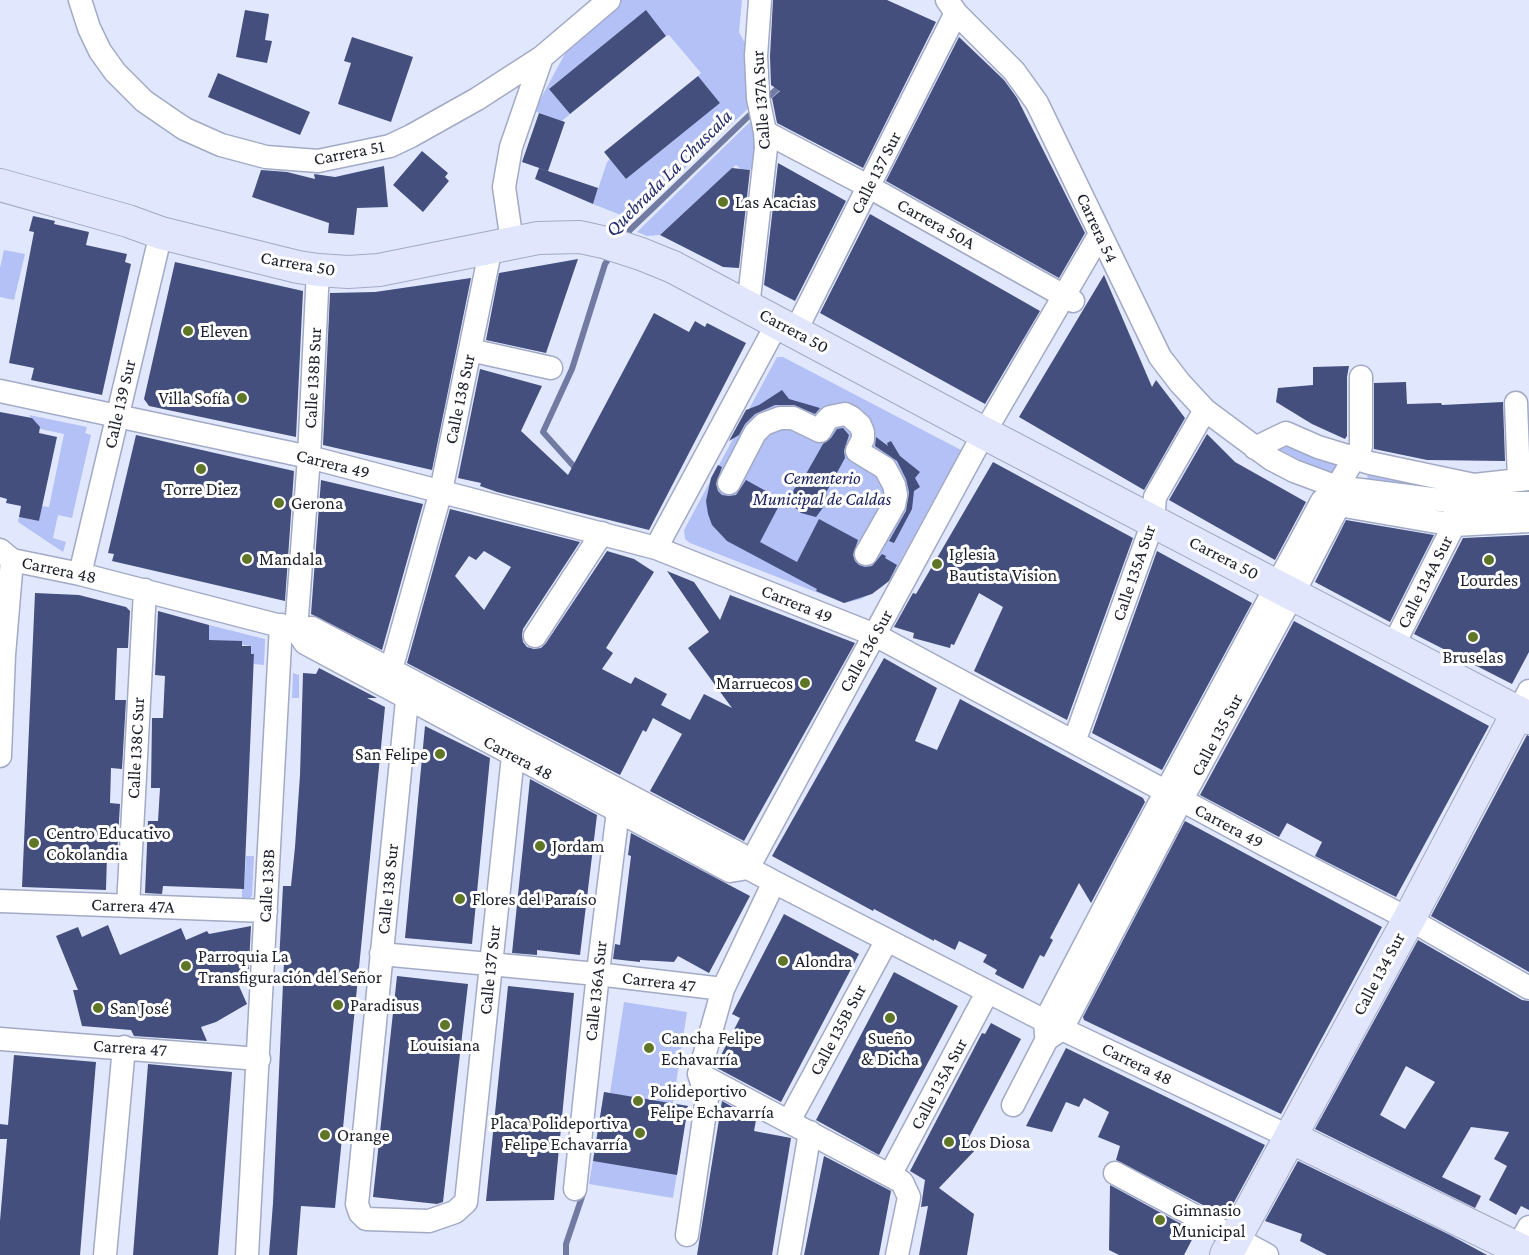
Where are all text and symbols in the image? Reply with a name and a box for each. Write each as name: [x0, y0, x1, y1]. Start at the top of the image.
street label: Calle 137A Sur: [747, 50, 775, 150]
water label: Quebrada La Chuscala: [600, 104, 738, 242]
street label: Calle 137 Sur: [846, 128, 906, 218]
street label: Carrera 51: [312, 136, 386, 170]
street label: Carrera 54: [1071, 190, 1123, 266]
place label: Las Acacias: [735, 191, 816, 213]
street label: Carrera 50A: [893, 194, 979, 254]
marker: Las Acacias: [716, 195, 730, 209]
street label: Carrera 50: [259, 247, 337, 281]
street label: Carrera 50: [756, 304, 832, 358]
place label: Eleven: [200, 320, 248, 342]
marker: Eleven: [181, 324, 195, 338]
street label: Calle 138B Sur: [300, 327, 326, 429]
street label: Calle 138 Sur: [440, 352, 480, 446]
street label: Calle 139 Sur: [99, 357, 141, 451]
place label: Villa Sofía: [158, 387, 230, 409]
marker: Villa Sofía: [235, 391, 249, 405]
street label: Carrera 49: [294, 444, 372, 484]
marker: Torre Diez: [194, 462, 208, 476]
park label: Cementerio Municipal de Caldas: [753, 467, 891, 510]
place label: Torre Diez: [164, 478, 238, 500]
place label: Gerona: [291, 492, 343, 514]
marker: Gerona: [272, 496, 286, 510]
street label: Calle 135A Sur: [1107, 522, 1161, 624]
street label: Carrera 50: [1185, 531, 1263, 585]
street label: Calle 134A Sur: [1392, 532, 1458, 632]
place label: Iglesia Bautista Vision: [949, 543, 1057, 586]
place label: Mandala: [259, 548, 323, 570]
street label: Carrera 48: [20, 552, 98, 588]
marker: Mandala: [240, 552, 254, 566]
marker: Lourdes: [1482, 553, 1496, 567]
marker: Iglesia Bautista Vision: [930, 557, 944, 571]
place label: Lourdes: [1460, 569, 1518, 591]
street label: Carrera 49: [758, 580, 836, 628]
street label: Calle 136 Sur: [834, 606, 898, 696]
marker: Bruselas: [1466, 630, 1480, 644]
place label: Bruselas: [1443, 646, 1503, 668]
place label: Marruecos: [716, 672, 793, 694]
marker: Marruecos: [798, 676, 812, 690]
street label: Calle 135 Sur: [1186, 690, 1248, 780]
street label: Calle 138C Sur: [123, 696, 149, 800]
street label: Carrera 48: [479, 731, 557, 785]
place label: San Felipe: [355, 743, 428, 765]
marker: San Felipe: [433, 747, 447, 761]
street label: Carrera 49: [1191, 799, 1267, 853]
place label: Centro Educativo Cokolandia: [46, 822, 171, 864]
place label: Jordam: [552, 835, 605, 857]
marker: Centro Educativo Cokolandia: [27, 836, 41, 850]
marker: Jordam: [533, 839, 547, 853]
street label: Calle 138 Sur: [372, 842, 404, 936]
street label: Calle 138B: [254, 849, 280, 923]
place label: Flores del Paraíso: [472, 888, 597, 910]
marker: Flores del Paraíso: [453, 892, 467, 906]
street label: Carrera 47A: [91, 894, 175, 918]
street label: Calle 137 Sur: [475, 924, 505, 1016]
street label: Calle 134 Sur: [1348, 929, 1410, 1019]
street label: Calle 136A Sur: [580, 940, 612, 1042]
place label: Parroquia La Transfiguración del Señor: [198, 945, 382, 988]
place label: Alondra: [795, 950, 852, 972]
marker: Alondra: [776, 954, 790, 968]
marker: Parroquia La Transfiguración del Señor: [179, 959, 193, 973]
street label: Carrera 47: [621, 967, 697, 997]
street label: Calle 135B Sur: [805, 981, 871, 1079]
place label: Paradisus: [350, 994, 419, 1016]
place label: San José: [110, 997, 169, 1019]
marker: Paradisus: [331, 998, 345, 1012]
marker: San José: [91, 1001, 105, 1015]
marker: Sueño & Dicha: [883, 1011, 897, 1025]
marker: Louisiana: [438, 1018, 452, 1032]
place label: Cancha Felipe Echavarría: [661, 1027, 761, 1070]
place label: Sueño & Dicha: [861, 1027, 919, 1070]
place label: Louisiana: [410, 1034, 480, 1056]
street label: Carrera 47: [92, 1035, 168, 1061]
street label: Calle 135A Sur: [906, 1035, 972, 1133]
street label: Carrera 48: [1098, 1038, 1176, 1090]
marker: Cancha Felipe Echavarría: [642, 1041, 656, 1055]
place label: Polideportivo Felipe Echavarría: [650, 1080, 774, 1122]
marker: Polideportivo Felipe Echavarría: [631, 1094, 645, 1108]
place label: Placa Polideportiva Felipe Echavarría: [490, 1112, 628, 1154]
place label: Orange: [337, 1124, 390, 1146]
marker: Placa Polideportiva Felipe Echavarría: [633, 1126, 647, 1140]
marker: Orange: [318, 1128, 332, 1142]
place label: Los Diosa: [961, 1131, 1030, 1153]
marker: Los Diosa: [942, 1135, 956, 1149]
place label: Gimnasio Municipal: [1172, 1199, 1246, 1242]
marker: Gimnasio Municipal: [1153, 1213, 1167, 1227]

